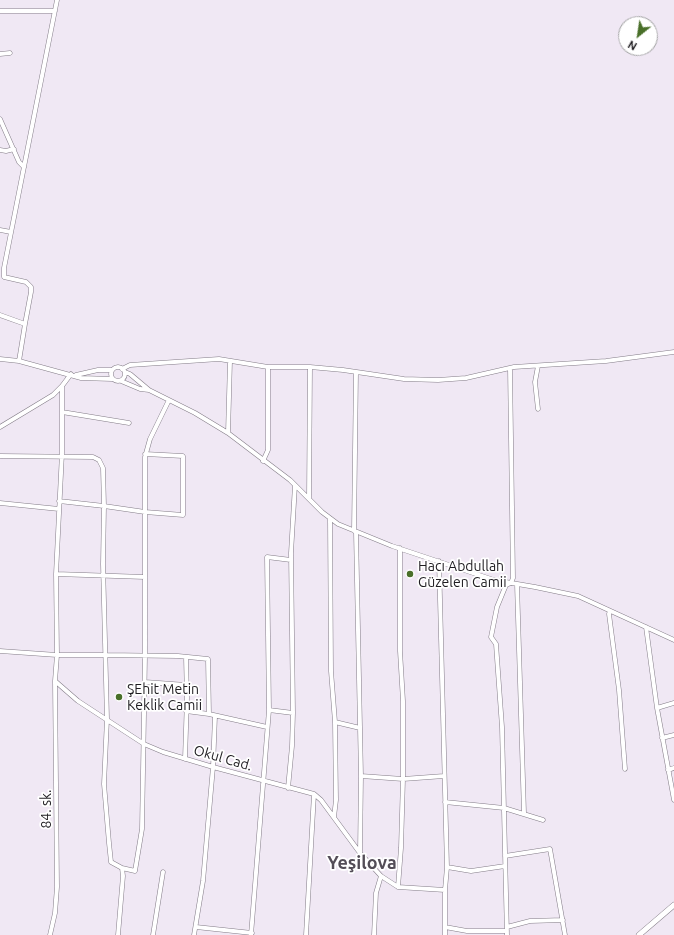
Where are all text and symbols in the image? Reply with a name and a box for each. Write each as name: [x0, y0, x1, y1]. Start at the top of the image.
north arrow: [618, 16, 658, 56]
text: N: [626, 38, 639, 53]
place label: Hacı Abdullah Güzelen Camii: [418, 558, 507, 590]
marker: Hacı Abdullah Güzelen Camii: [405, 569, 415, 579]
place label: ŞEhit Metin Keklik Camii: [127, 681, 202, 714]
marker: ŞEhit Metin Keklik Camii: [114, 692, 124, 702]
street label: Okul Cad.: [192, 742, 254, 774]
street label: 84. sk.: [38, 789, 54, 829]
district label: Yeşilova: [327, 852, 397, 874]

